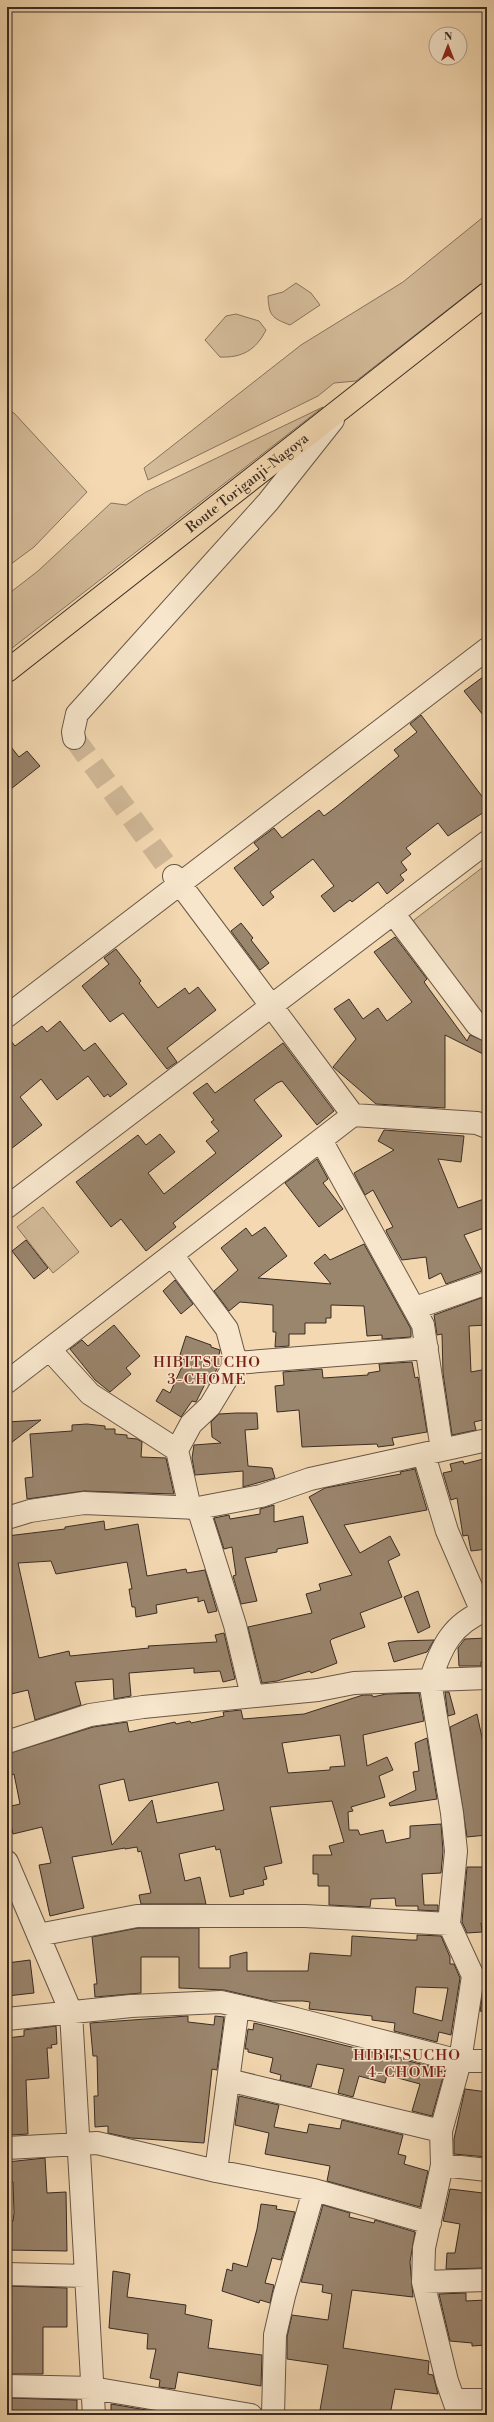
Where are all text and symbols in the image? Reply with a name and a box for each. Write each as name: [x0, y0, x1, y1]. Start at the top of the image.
north arrow: [428, 26, 468, 66]
text: N: [444, 30, 453, 44]
street label: Route Toriganji-Nagoya: [182, 429, 313, 537]
district label: HIBITSUCHO 3-CHOME: [153, 1353, 261, 1389]
district label: HIBITSUCHO 4-CHOME: [353, 2046, 461, 2082]

